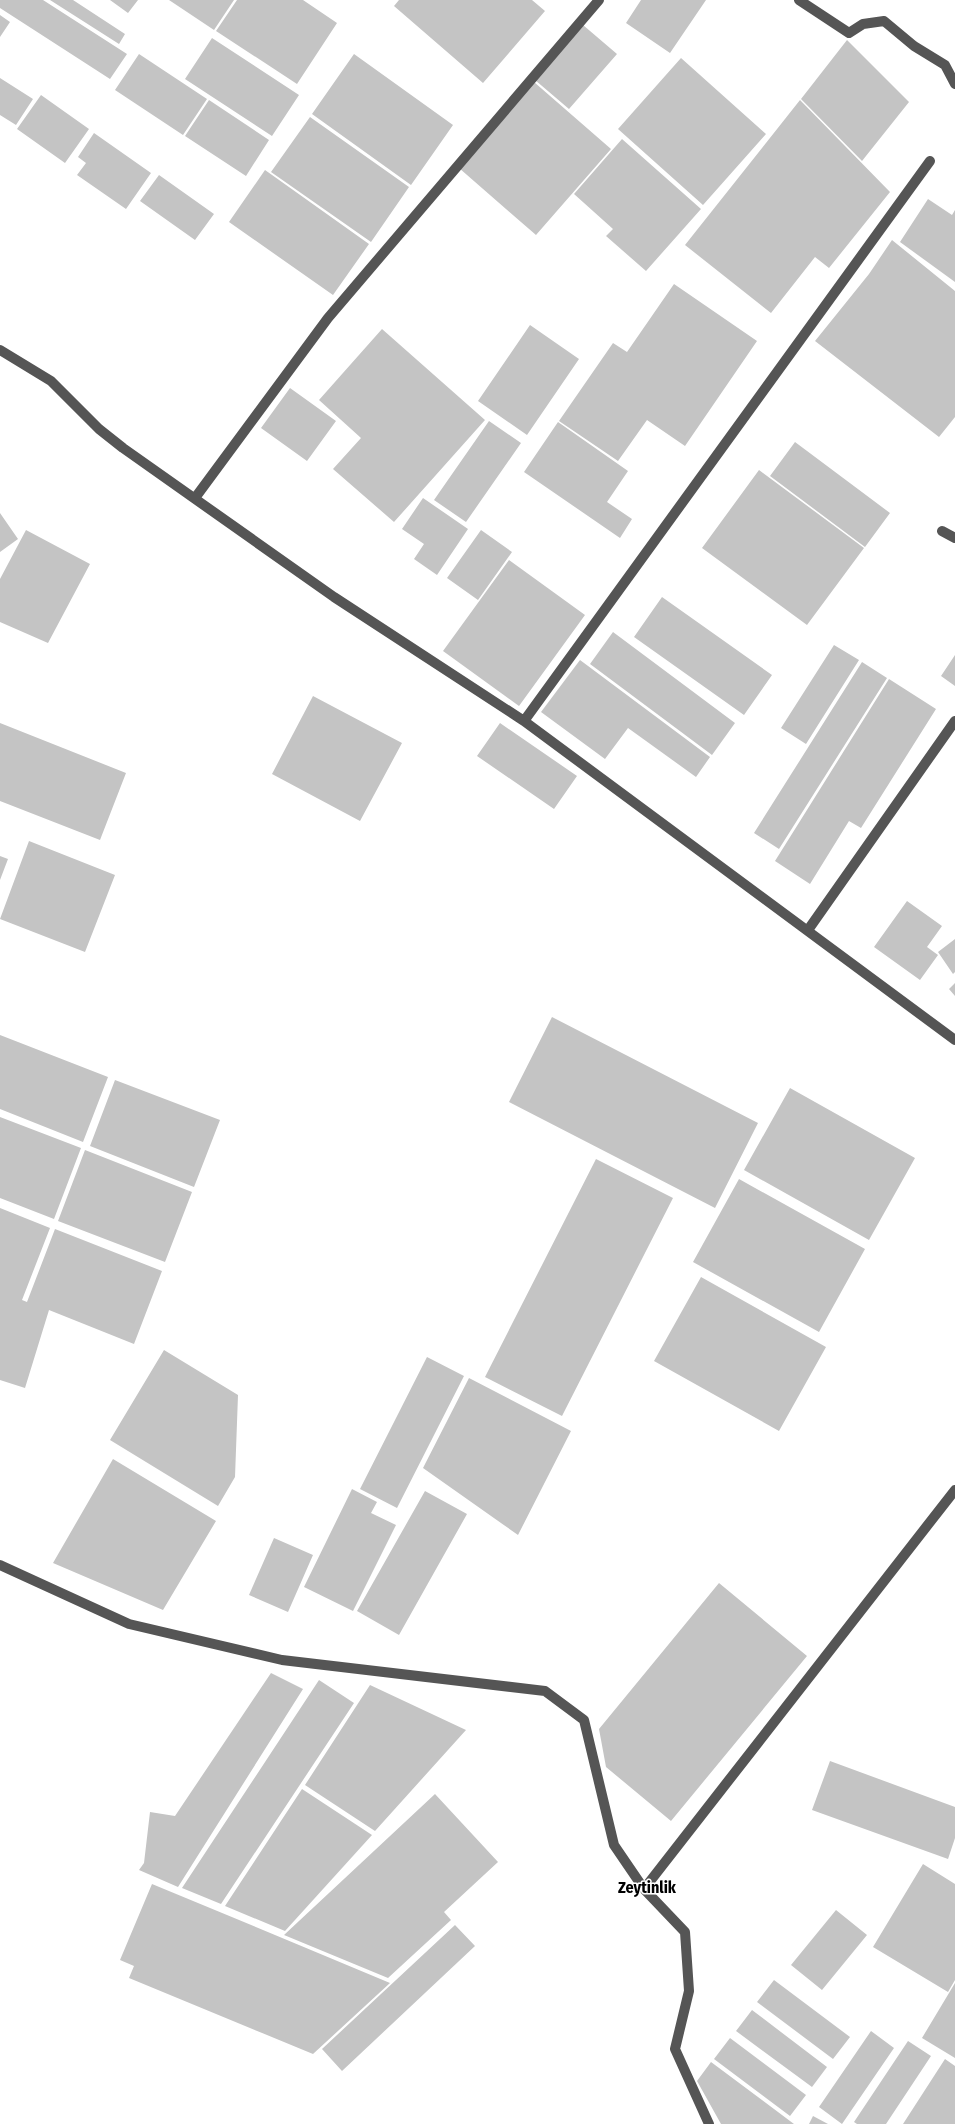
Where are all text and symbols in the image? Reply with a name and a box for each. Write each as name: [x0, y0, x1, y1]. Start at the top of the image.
district label: Zeytinlik: [618, 1878, 677, 1897]

